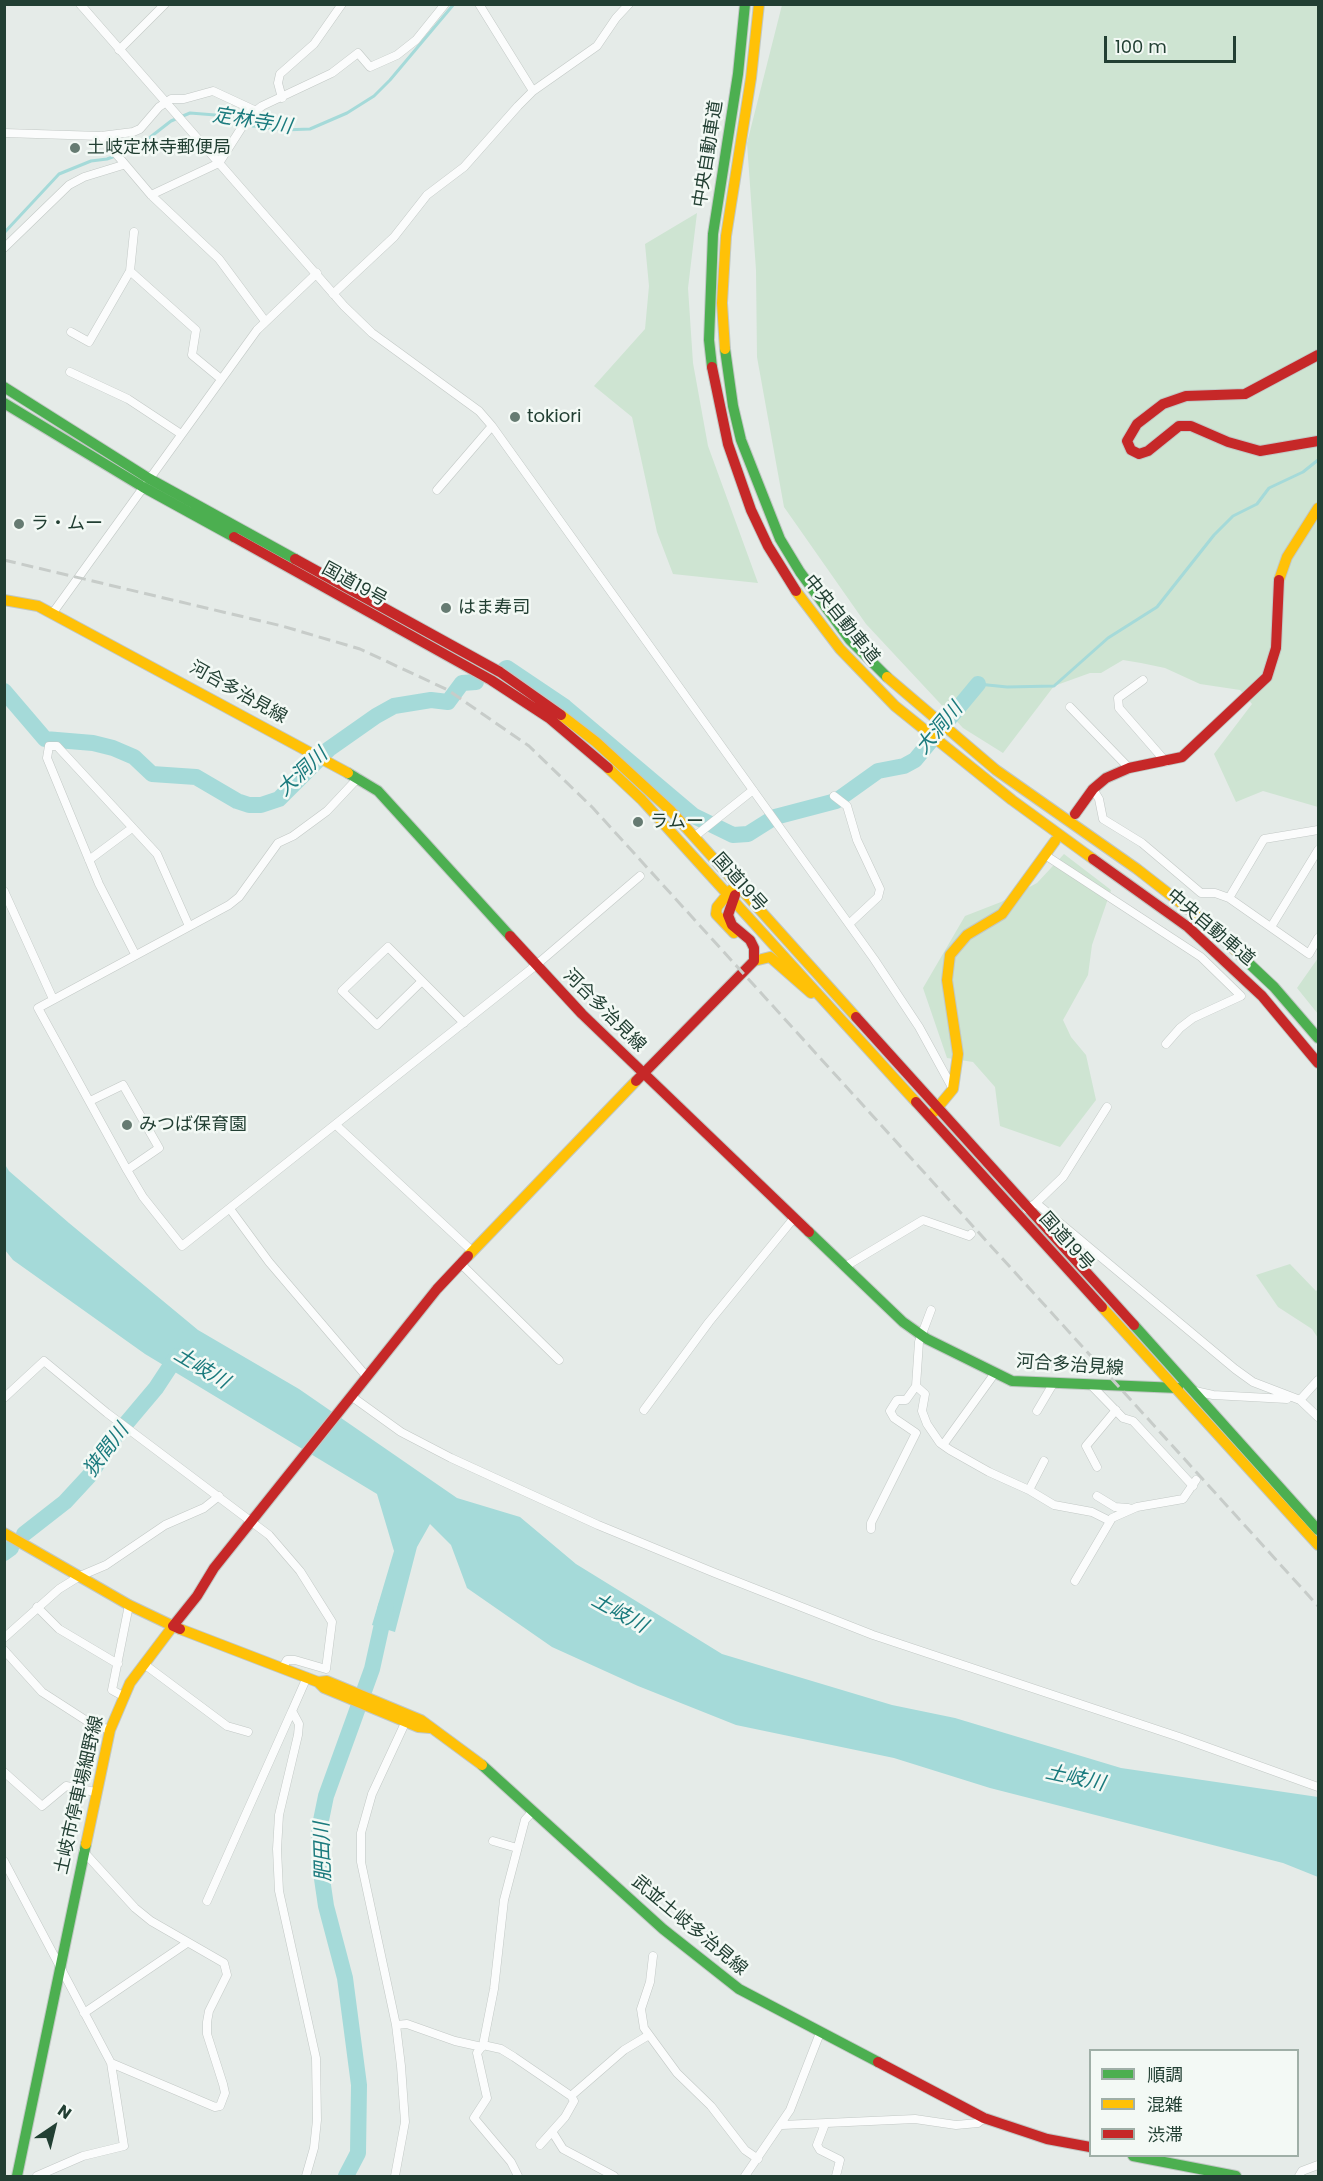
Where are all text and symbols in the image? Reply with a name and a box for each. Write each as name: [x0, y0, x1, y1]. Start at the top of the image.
scale bar: [1107, 24, 1239, 62]
text: 100 m: [1115, 34, 1167, 59]
street label: 中央自動車道: [690, 99, 728, 209]
water label: 定林寺川: [211, 104, 293, 140]
place label: 土岐定林寺郵便局: [87, 137, 231, 159]
marker: 土岐定林寺郵便局: [68, 141, 82, 155]
place label: tokiori: [527, 406, 581, 428]
marker: tokiori: [508, 410, 522, 424]
place label: ラ・ムー: [31, 513, 103, 535]
marker: ラ・ムー: [12, 517, 26, 531]
street label: 国道19号: [318, 558, 390, 612]
street label: 中央自動車道: [799, 571, 883, 669]
place label: はま寿司: [458, 597, 530, 619]
marker: はま寿司: [439, 601, 453, 615]
street label: 河合多治見線: [186, 657, 290, 729]
water label: 大洞川: [912, 698, 968, 760]
water label: 大洞川: [273, 744, 333, 802]
place label: ラムー: [650, 811, 704, 833]
marker: ラムー: [631, 815, 645, 829]
street label: 国道19号: [707, 849, 771, 917]
street label: 中央自動車道: [1162, 885, 1258, 971]
street label: 河合多治見線: [558, 965, 650, 1057]
place label: みつば保育園: [139, 1114, 247, 1136]
marker: みつば保育園: [120, 1118, 134, 1132]
street label: 国道19号: [1034, 1208, 1098, 1276]
water label: 土岐川: [169, 1343, 233, 1395]
street label: 河合多治見線: [1015, 1351, 1125, 1381]
water label: 狭間川: [79, 1420, 135, 1482]
water label: 土岐川: [587, 1589, 651, 1639]
street label: 土岐市停車場細野線: [51, 1714, 109, 1876]
water label: 土岐川: [1043, 1761, 1107, 1797]
water label: 肥田川: [311, 1822, 337, 1882]
street label: 武並土岐多治見線: [627, 1871, 751, 1981]
legend: [1089, 2049, 1299, 2157]
text: 順調: [1147, 2062, 1183, 2087]
text: 混雑: [1147, 2092, 1183, 2117]
north arrow: [24, 2097, 84, 2157]
text: N: [53, 2099, 76, 2125]
text: 渋滞: [1147, 2122, 1183, 2147]

